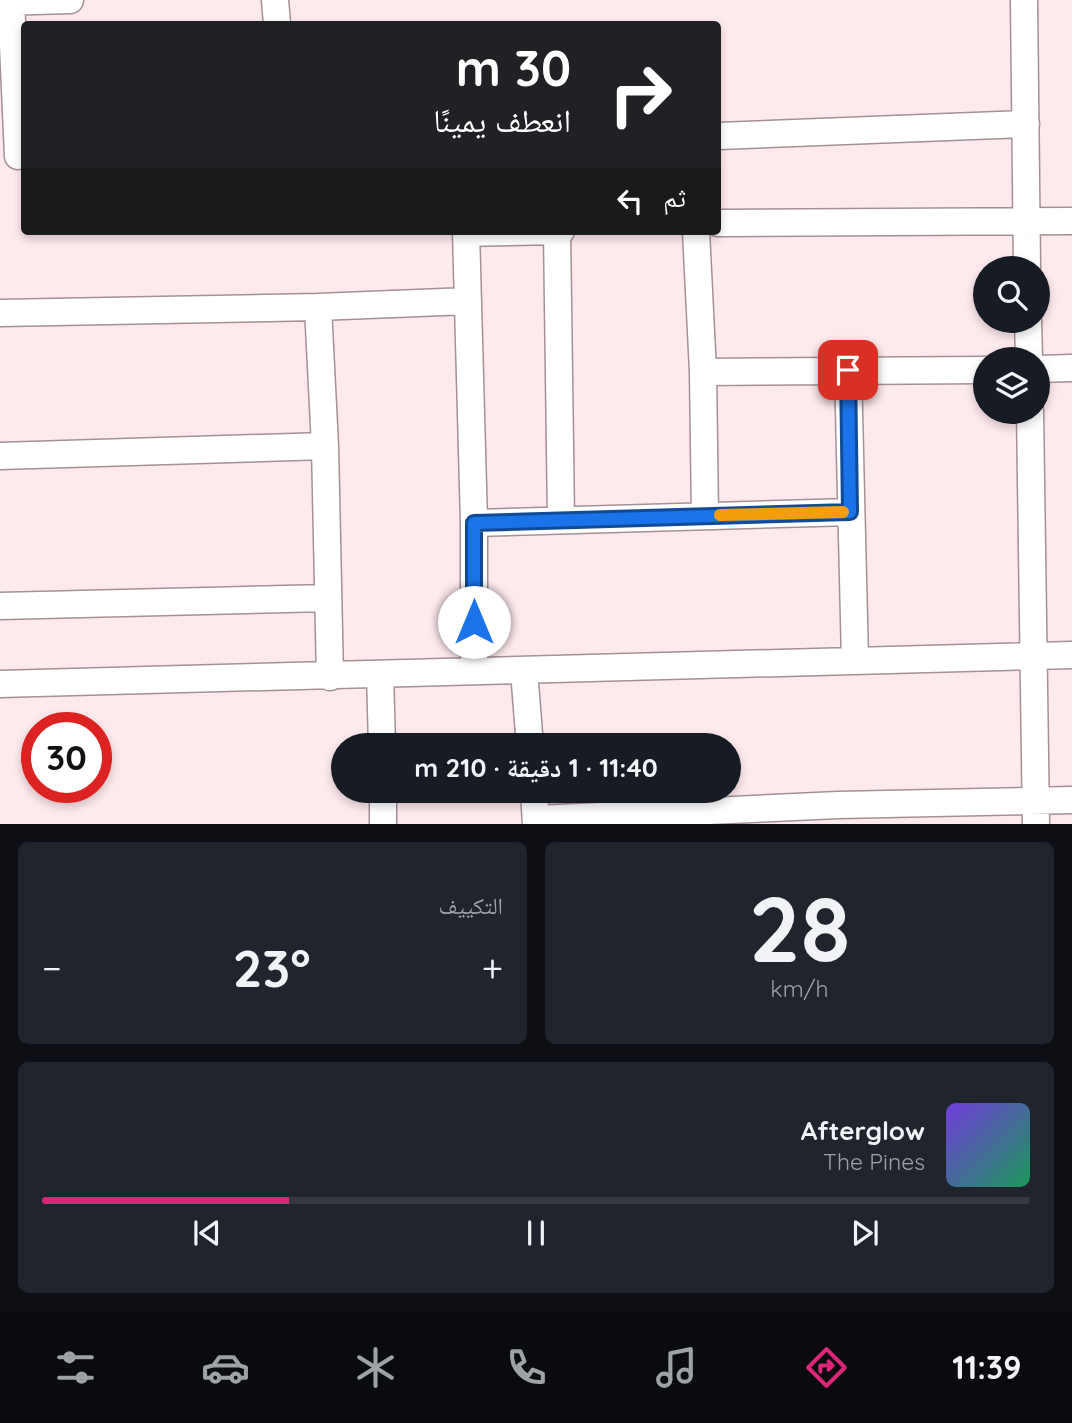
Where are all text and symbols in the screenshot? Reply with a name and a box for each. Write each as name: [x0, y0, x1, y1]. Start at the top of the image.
text: 30 m: [456, 37, 571, 98]
icon: right: [595, 49, 686, 140]
text: انعطف يمينًا: [433, 100, 571, 140]
text: ثم: [663, 181, 686, 214]
icon: left: [611, 182, 649, 220]
map controls: [973, 256, 1050, 424]
button: search: [973, 256, 1050, 333]
pin: [818, 340, 878, 400]
button: layers: [973, 347, 1050, 424]
icon: arrive: [829, 351, 867, 389]
position arrow: [437, 585, 511, 659]
speed limit sign: 30: [21, 712, 112, 803]
text: 11:40 · 1 دقيقة · 210 m: [414, 751, 658, 784]
text: 28: [749, 871, 850, 985]
text: التكييف: [438, 891, 503, 920]
text: 23°: [233, 935, 311, 1000]
text: −: [42, 944, 62, 992]
text: +: [482, 944, 503, 992]
text: km/h: [770, 974, 829, 1003]
text: Afterglow: [801, 1114, 925, 1147]
text: The Pines: [823, 1147, 925, 1176]
icon: previous: [188, 1214, 226, 1252]
icon: pause: [517, 1214, 555, 1252]
icon: next: [846, 1214, 884, 1252]
icon: filters: [51, 1343, 100, 1392]
icon: car: [201, 1343, 250, 1392]
icon: climate: [351, 1343, 400, 1392]
icon: phone: [502, 1343, 551, 1392]
icon: music: [652, 1343, 701, 1392]
icon: directions: [802, 1343, 851, 1392]
text: 11:39: [952, 1347, 1021, 1387]

